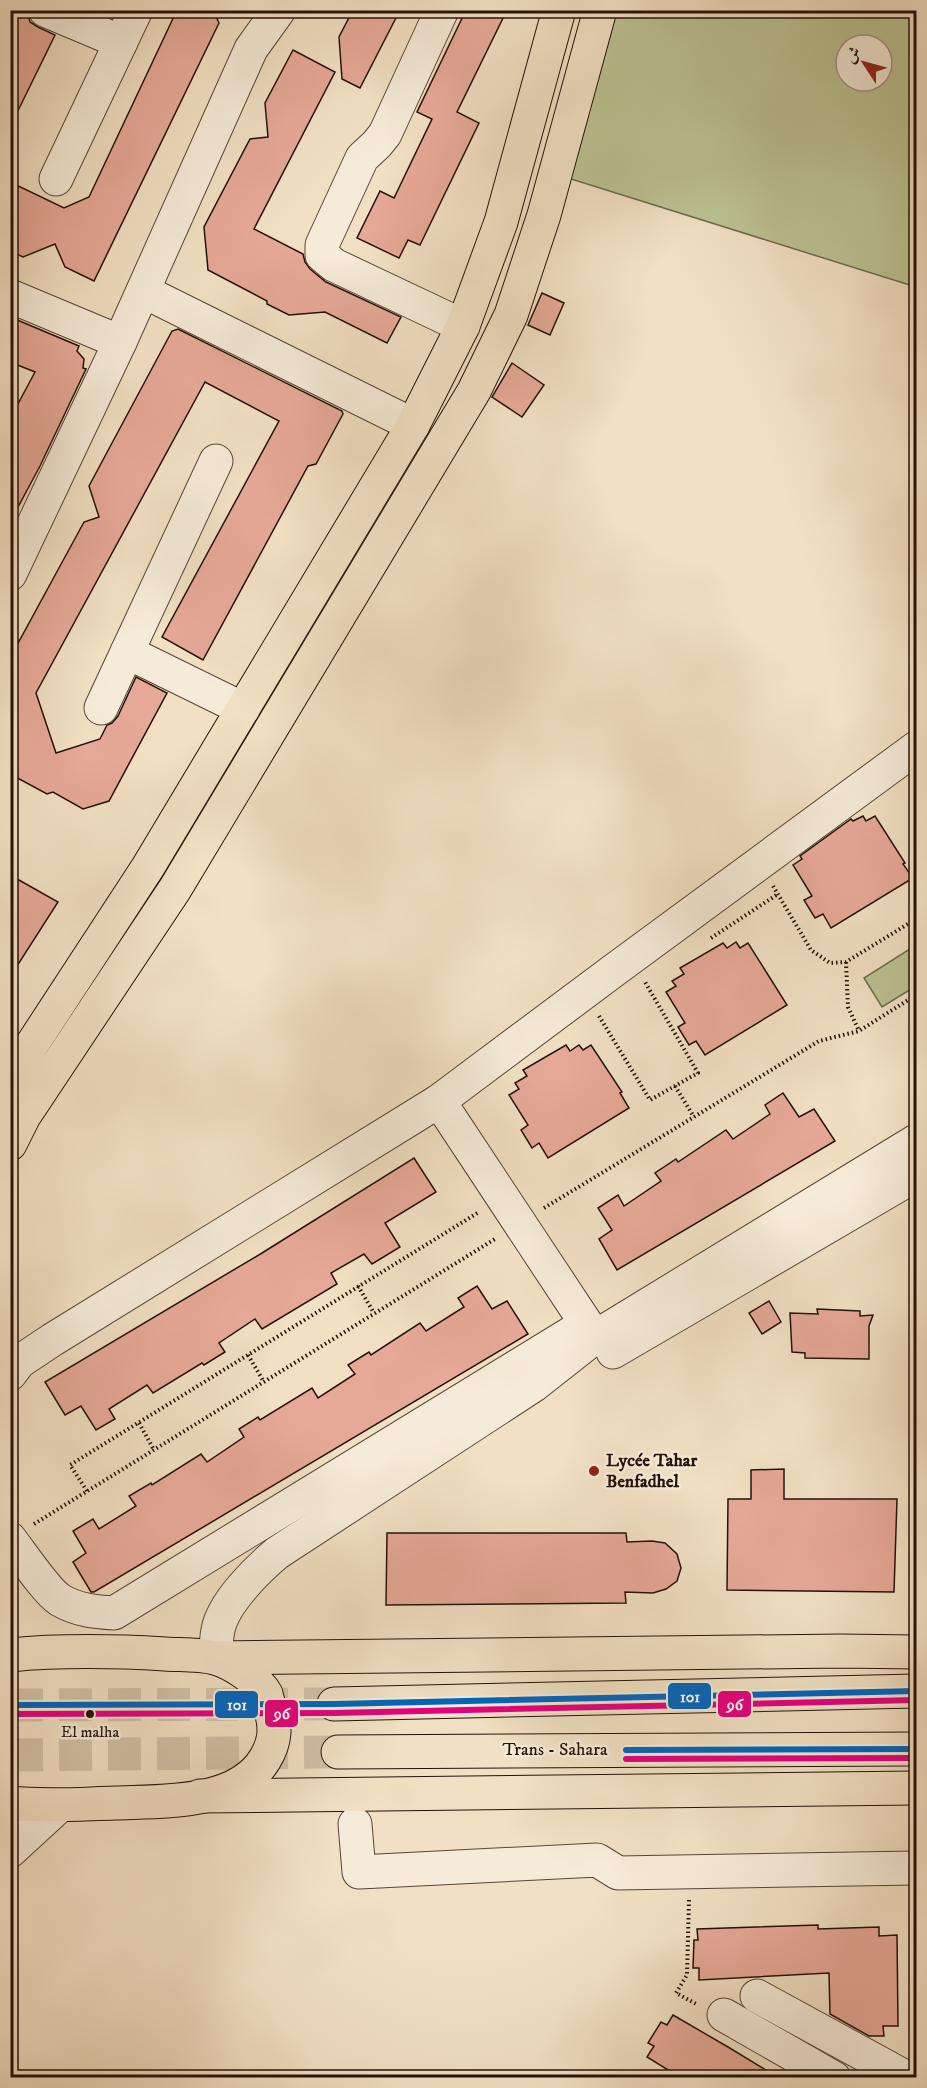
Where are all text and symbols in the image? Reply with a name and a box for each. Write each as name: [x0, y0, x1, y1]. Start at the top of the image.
north arrow: [834, 33, 894, 93]
text: ش: [840, 42, 865, 67]
place label: Lycée Tahar Benfadhel: [606, 1450, 697, 1493]
marker: Lycée Tahar Benfadhel: [587, 1464, 601, 1478]
line badge: 101: [667, 1682, 712, 1710]
text: 101: [680, 1687, 700, 1707]
line badge: 101: [214, 1690, 259, 1719]
line badge: 96: [717, 1690, 752, 1718]
text: 101: [227, 1695, 247, 1715]
text: 96: [726, 1695, 745, 1715]
line badge: 96: [264, 1699, 299, 1728]
text: 96: [273, 1704, 292, 1724]
marker: El malha: [84, 1708, 96, 1720]
place label: El malha: [61, 1722, 119, 1742]
street label: Trans - Sahara: [502, 1739, 608, 1761]

